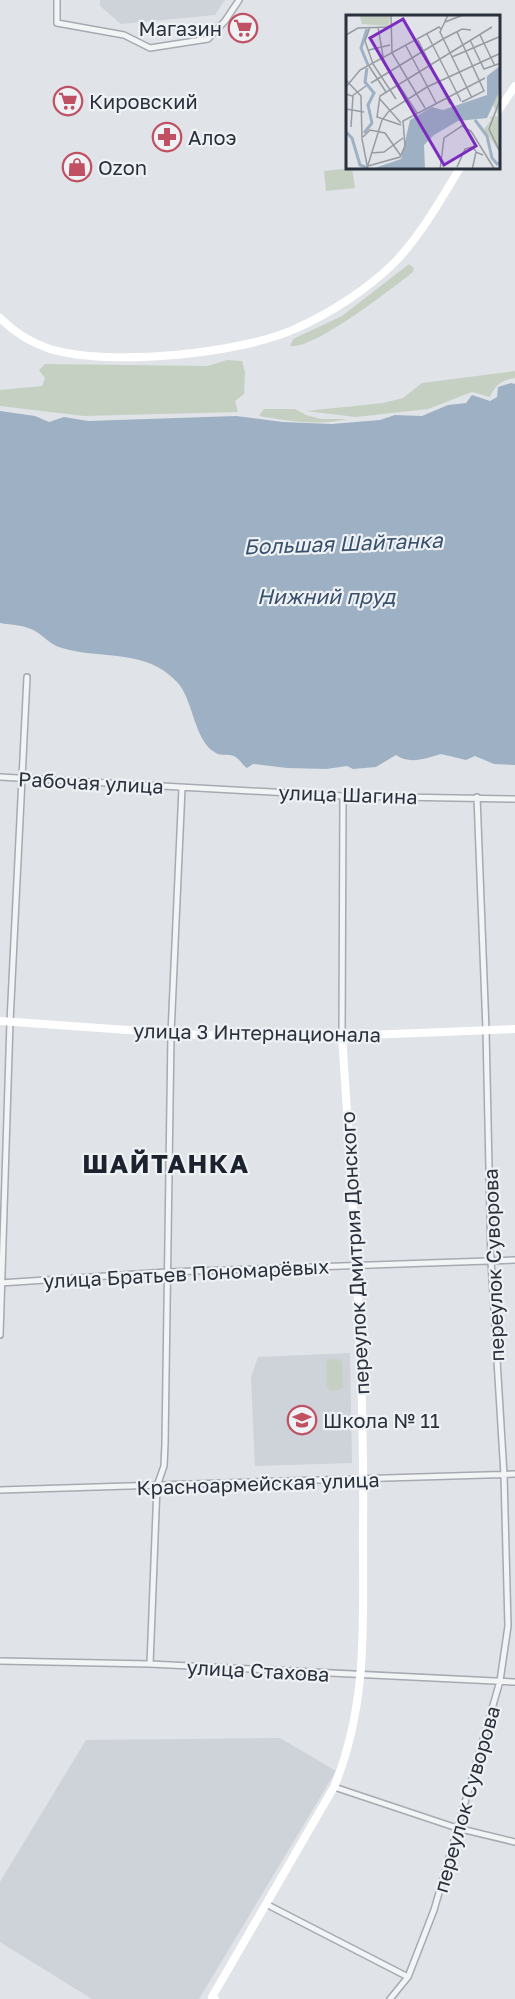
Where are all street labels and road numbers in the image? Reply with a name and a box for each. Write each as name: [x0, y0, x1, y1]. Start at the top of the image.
street label: Рабочая улица: [18, 766, 164, 798]
street label: улица Шагина: [278, 780, 418, 808]
street label: улица 3 Интернационала: [133, 1018, 381, 1046]
street label: переулок Дмитрия Донского: [335, 1111, 373, 1395]
street label: переулок Суворова: [478, 1168, 508, 1362]
street label: улица Братьев Пономарёвых: [42, 1254, 330, 1292]
street label: Красноармейская улица: [136, 1467, 380, 1499]
street label: улица Стахова: [186, 1654, 330, 1686]
street label: переулок Суворова: [428, 1703, 504, 1895]

